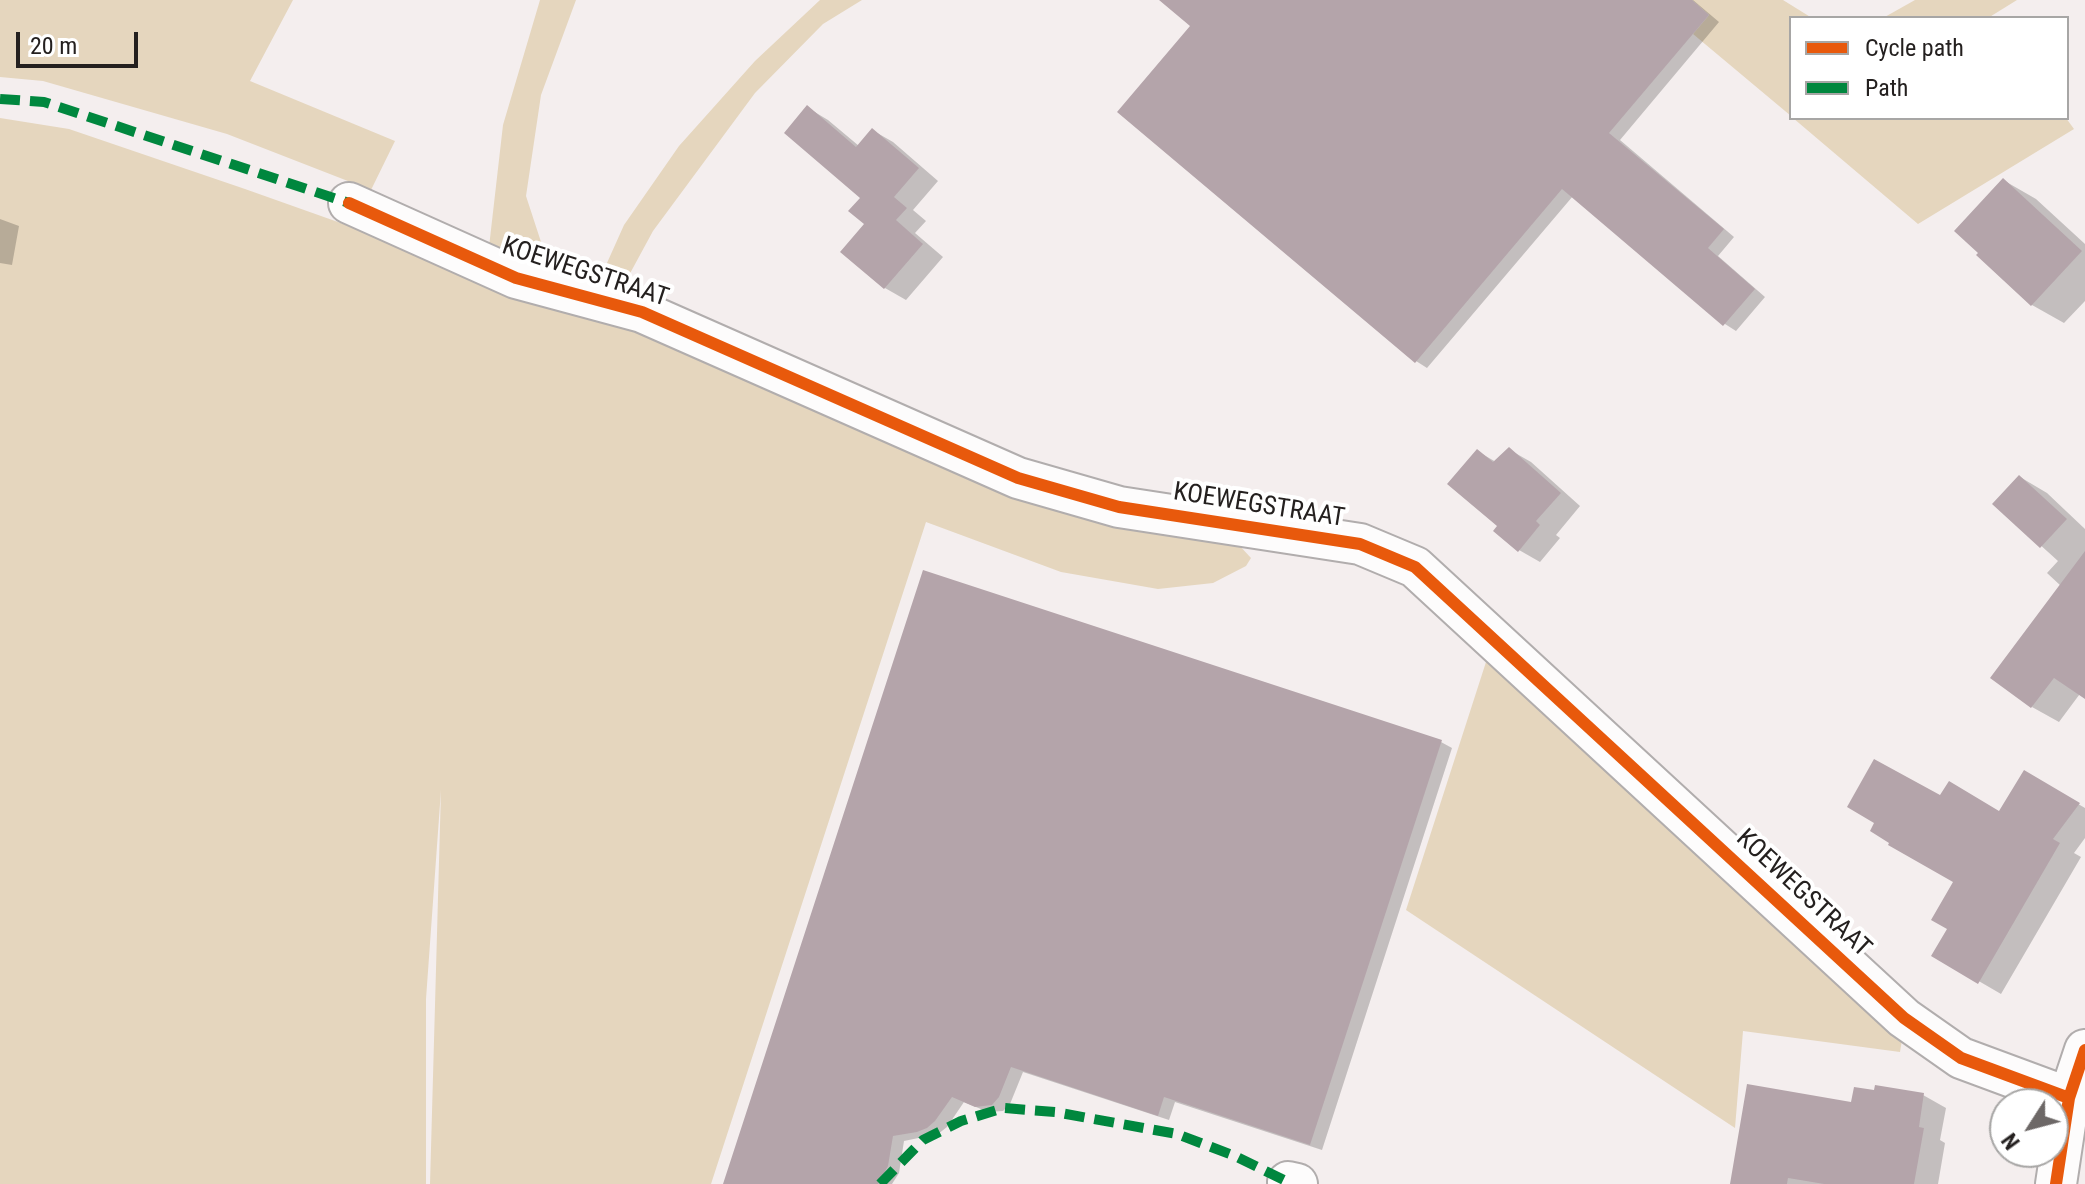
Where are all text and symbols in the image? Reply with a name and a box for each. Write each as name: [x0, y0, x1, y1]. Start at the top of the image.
scale bar: [20, 16, 142, 66]
legend: [1789, 16, 2069, 120]
text: 20 m: [30, 32, 77, 60]
text: Cycle path: [1865, 34, 1964, 62]
text: Path: [1865, 74, 1908, 102]
street label: KOEWEGSTRAAT: [498, 231, 672, 315]
street label: KOEWEGSTRAAT: [1171, 477, 1347, 535]
street label: KOEWEGSTRAAT: [1729, 824, 1877, 964]
north arrow: [1989, 1088, 2069, 1168]
text: N: [1997, 1128, 2025, 1154]

